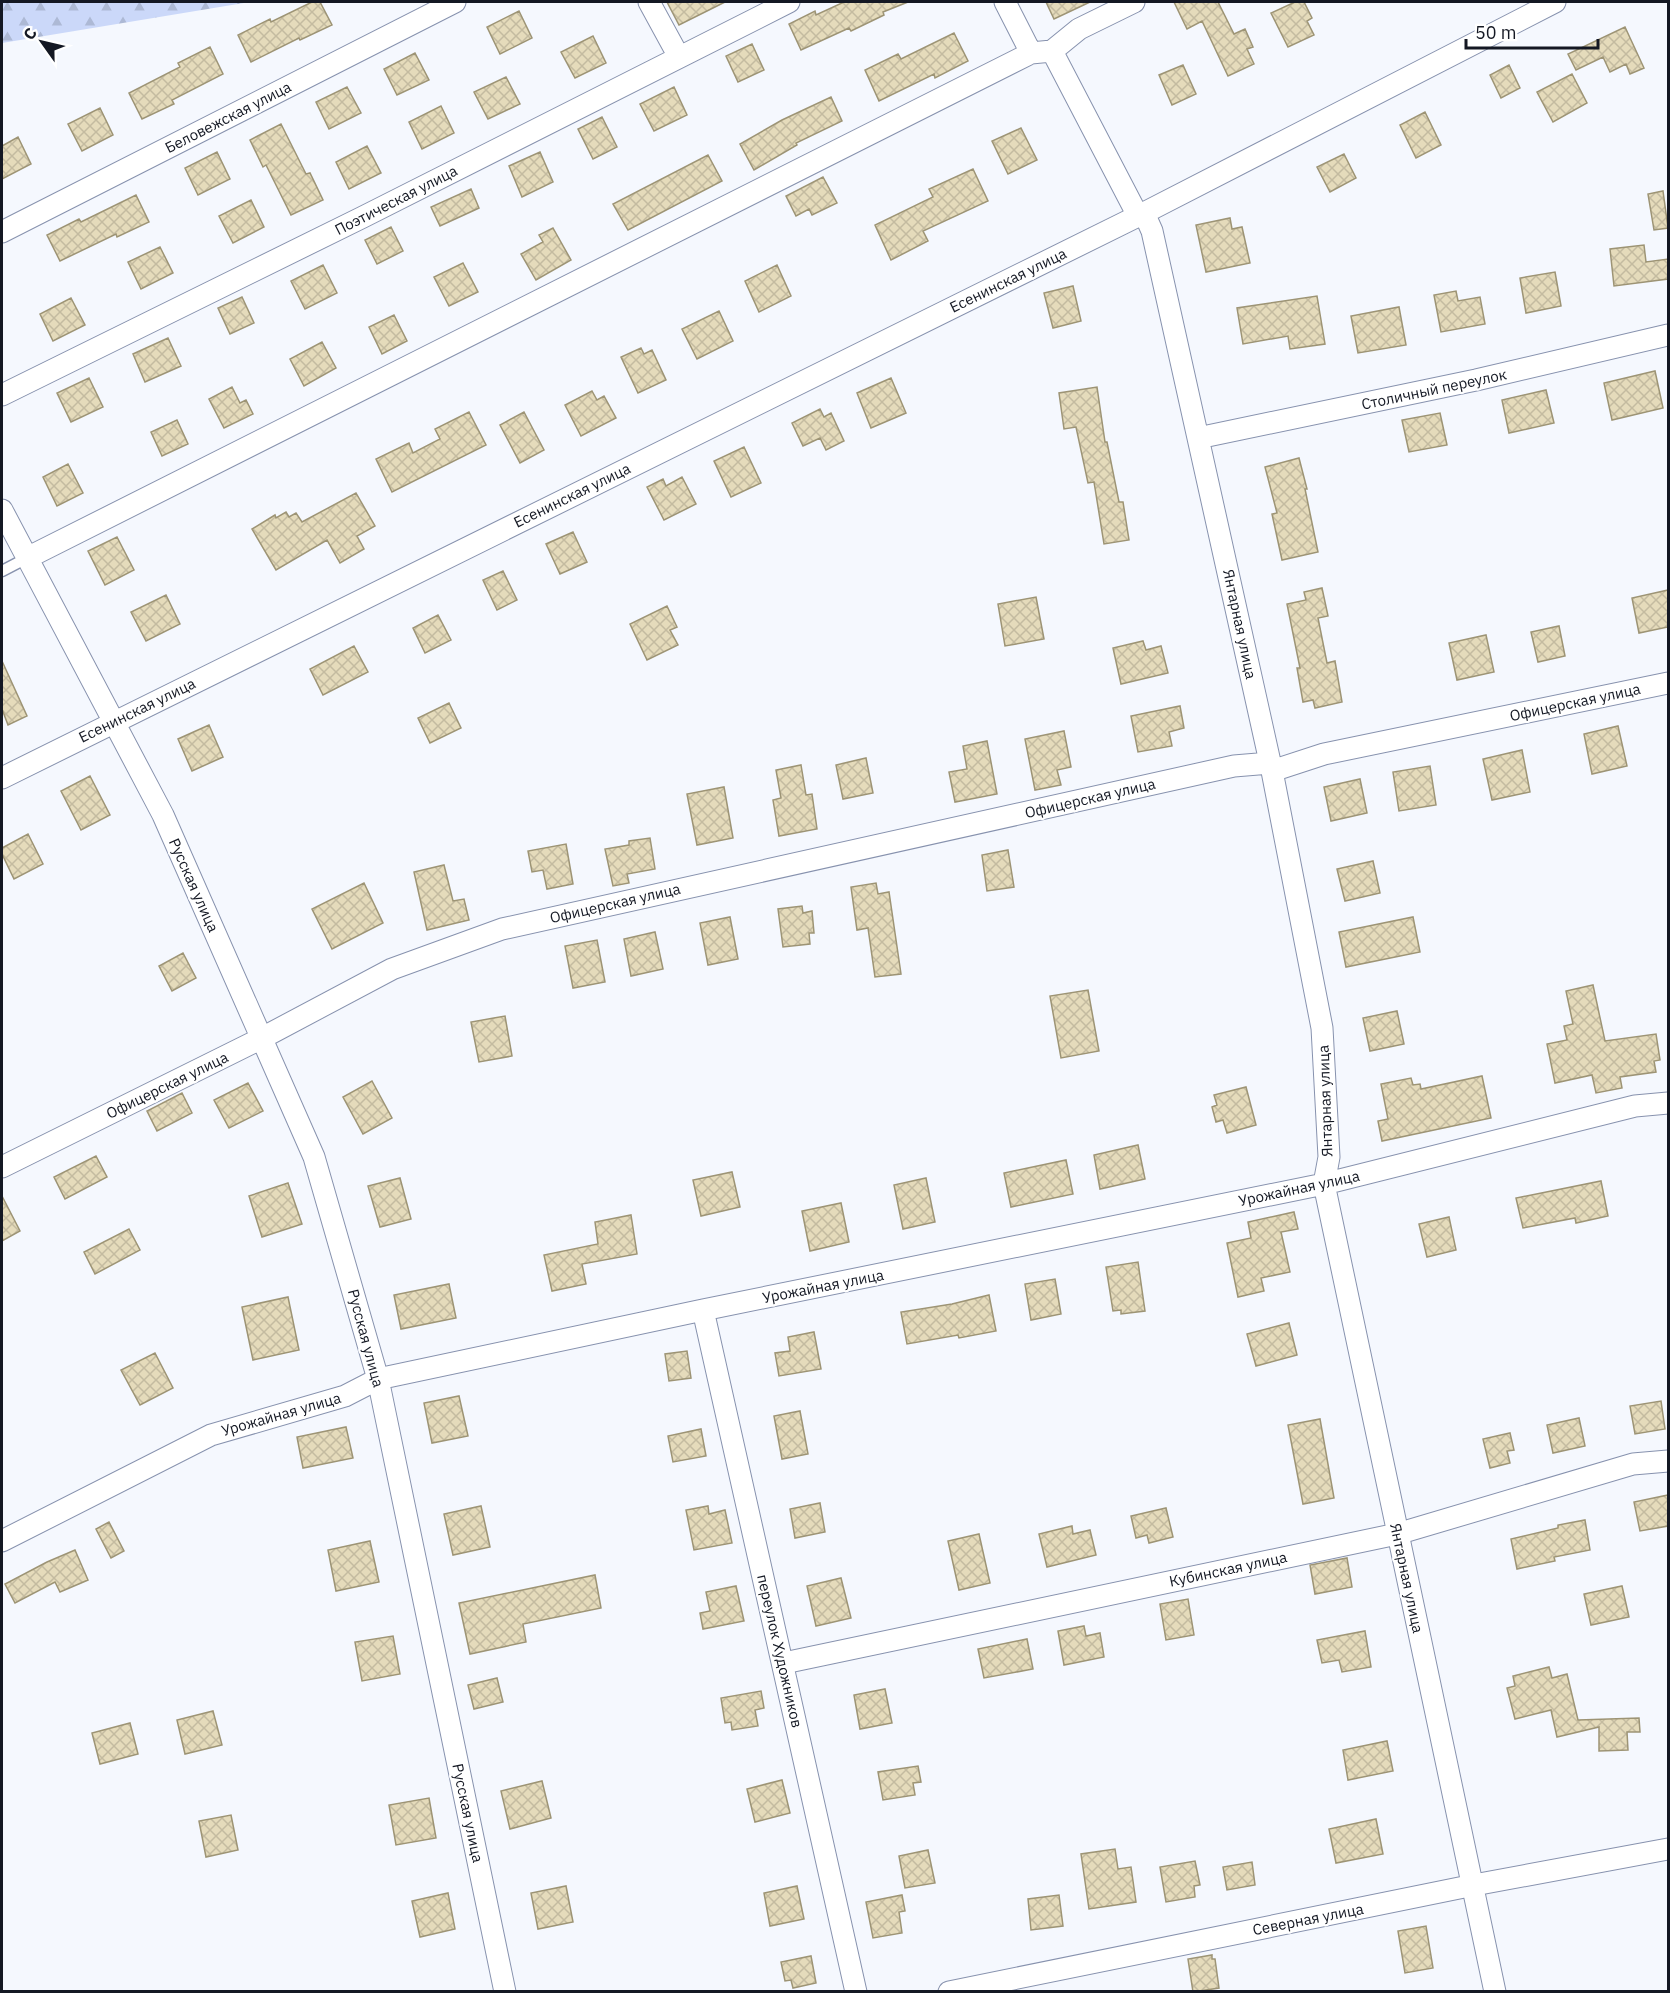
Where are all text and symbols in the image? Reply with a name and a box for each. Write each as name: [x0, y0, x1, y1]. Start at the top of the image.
north arrow: [12, 12, 72, 72]
scale bar: [1466, 12, 1598, 50]
text: 50 m: [1475, 21, 1517, 44]
text: С: [18, 24, 41, 44]
street label: Беловежская улица: [162, 77, 294, 157]
street label: Поэтическая улица: [331, 161, 461, 239]
street label: Есенинская улица: [947, 244, 1069, 316]
street label: Столичный переулок: [1360, 364, 1508, 414]
street label: Есенинская улица: [511, 459, 633, 531]
street label: Янтарная улица: [1219, 567, 1261, 681]
street label: Есенинская улица: [76, 674, 198, 746]
street label: Офицерская улица: [1508, 679, 1642, 725]
street label: Офицерская улица: [1023, 774, 1157, 822]
street label: Русская улица: [165, 835, 223, 935]
street label: Офицерская улица: [548, 879, 682, 927]
street label: Янтарная улица: [1314, 1045, 1336, 1157]
street label: Офицерская улица: [103, 1047, 231, 1123]
street label: Урожайная улица: [1237, 1166, 1361, 1210]
street label: Урожайная улица: [761, 1265, 885, 1307]
street label: Русская улица: [344, 1287, 388, 1389]
street label: Урожайная улица: [219, 1388, 343, 1440]
street label: Янтарная улица: [1386, 1521, 1428, 1635]
street label: Кубинская улица: [1167, 1547, 1289, 1591]
street label: переулок Художников: [753, 1572, 807, 1730]
street label: Русская улица: [448, 1762, 488, 1864]
street label: Северная улица: [1251, 1899, 1365, 1939]

